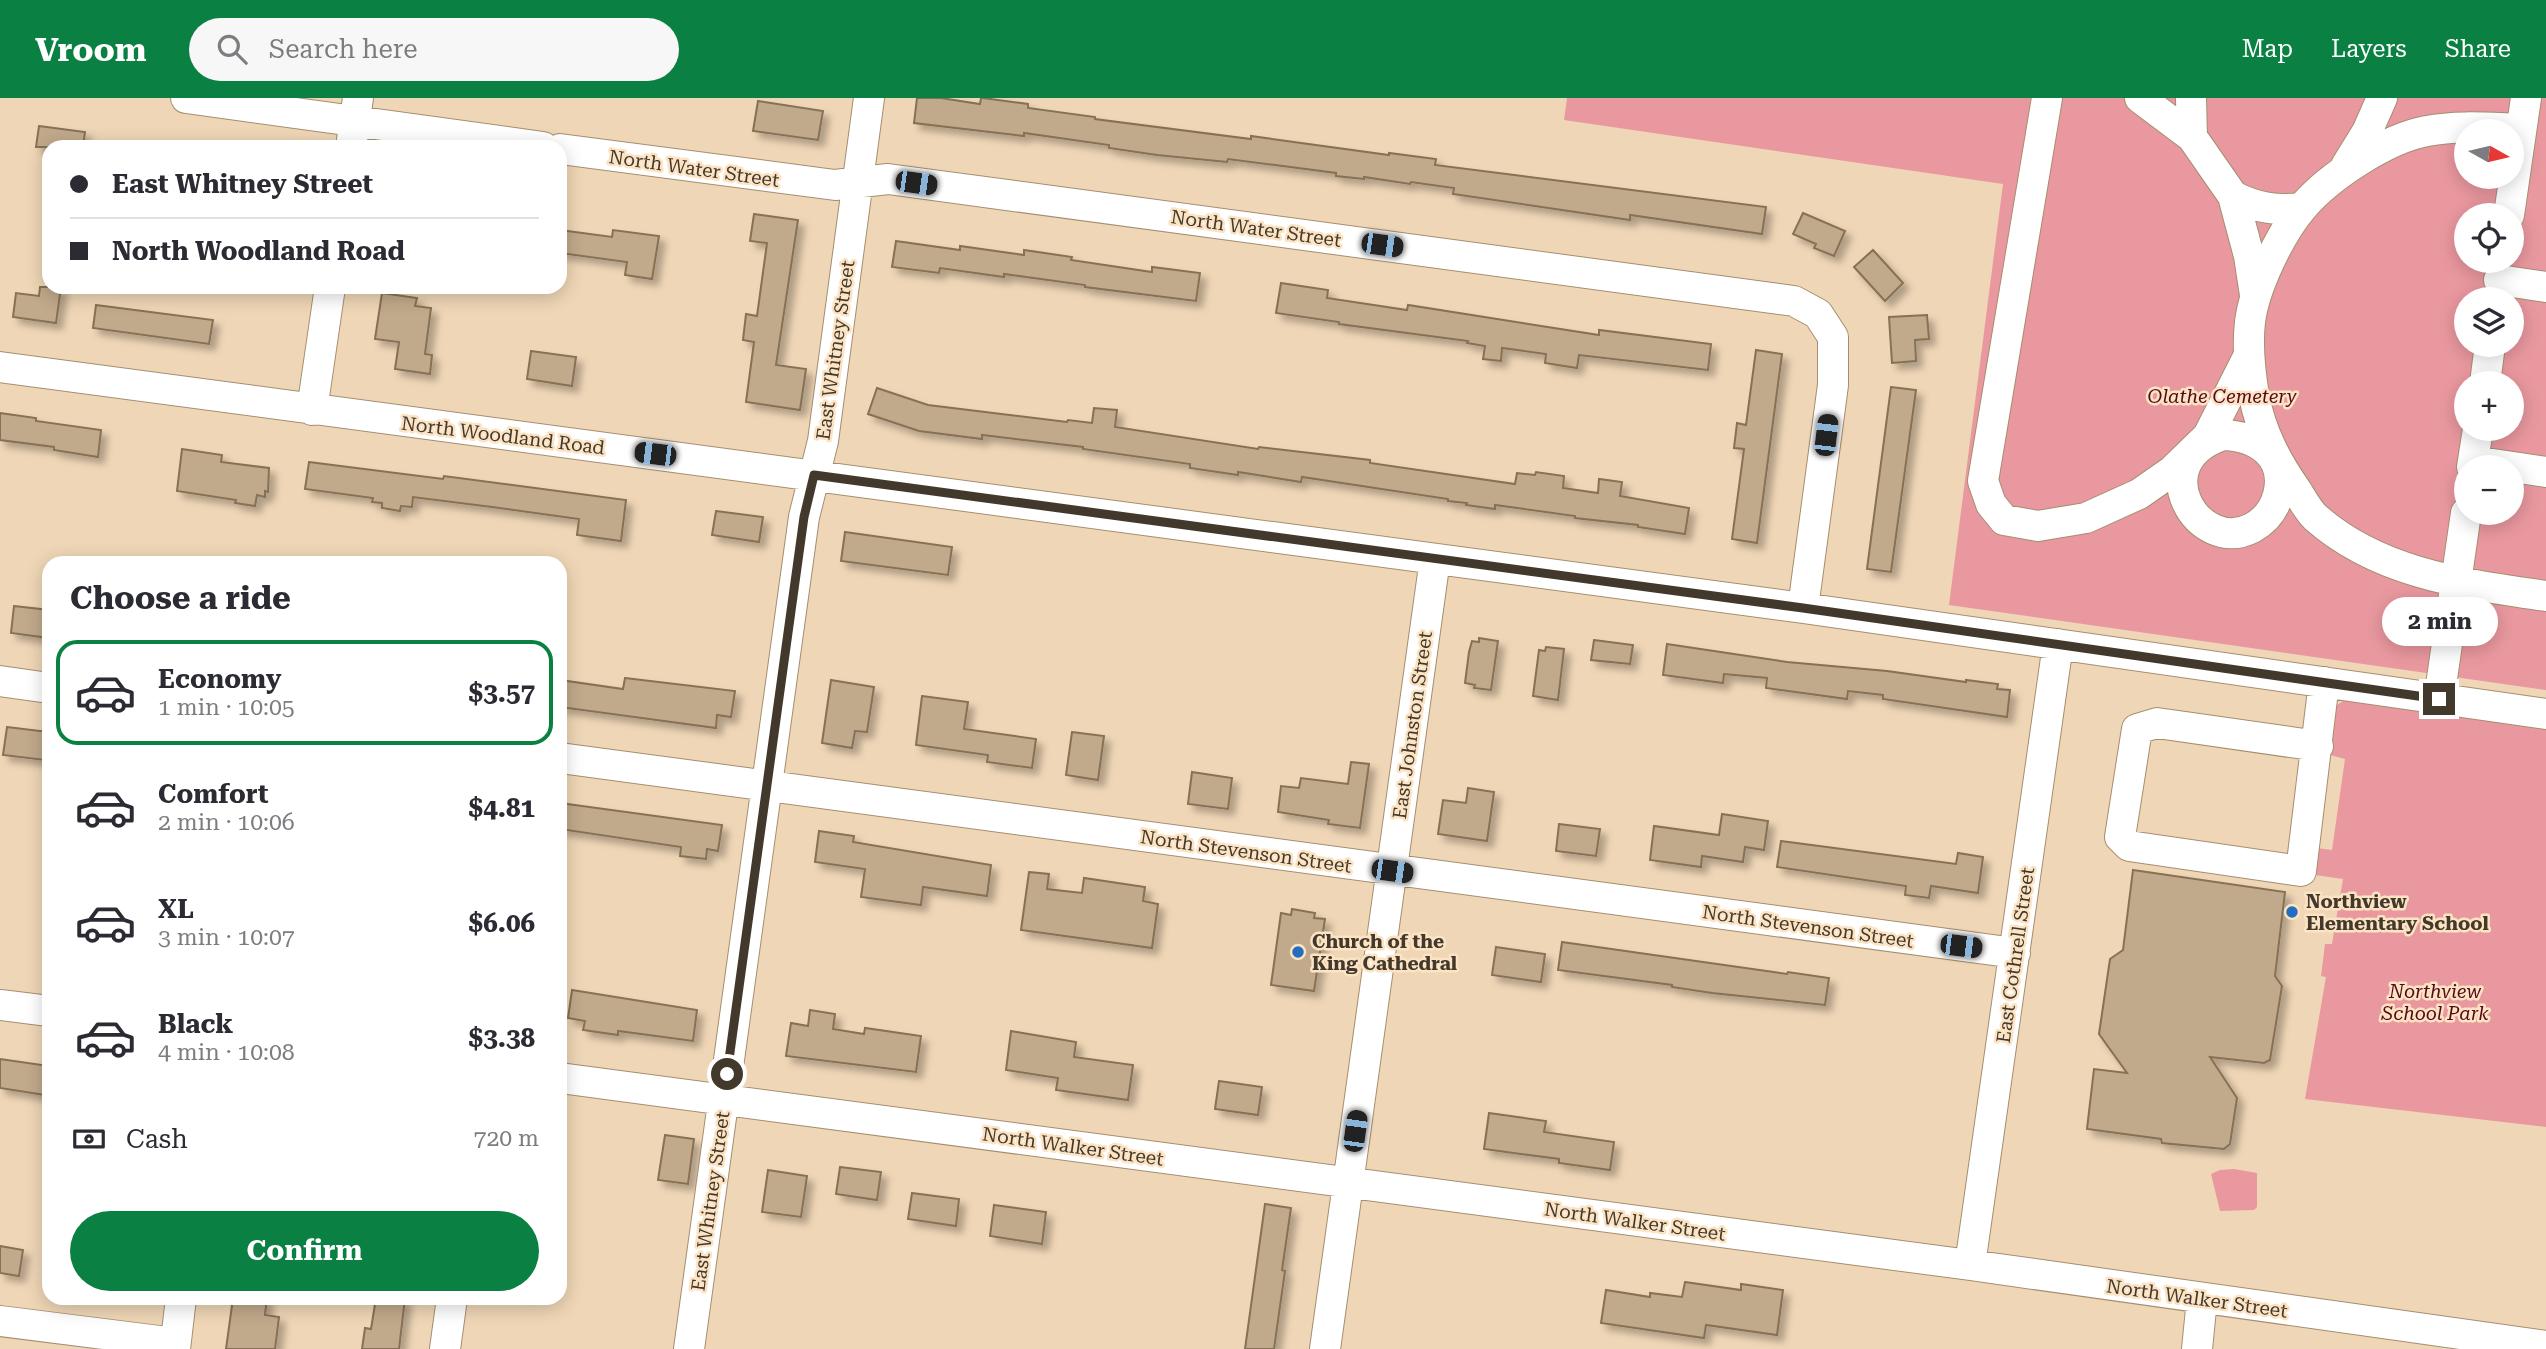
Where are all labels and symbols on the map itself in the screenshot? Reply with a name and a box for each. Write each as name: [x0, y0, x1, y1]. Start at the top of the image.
north arrow: [2454, 119, 2524, 189]
street label: North Water Street: [607, 145, 781, 192]
car: [894, 170, 939, 196]
street label: North Water Street: [1169, 205, 1343, 252]
car: [1360, 232, 1405, 258]
street label: East Whitney Street: [811, 259, 860, 442]
park label: Olathe Cemetery: [2148, 385, 2297, 408]
street label: North Woodland Road: [400, 412, 606, 459]
car: [1814, 413, 1839, 457]
car: [633, 441, 678, 467]
callout: 2 min: [2381, 598, 2497, 646]
street label: East Johnston Street: [1388, 630, 1437, 820]
route end: [2423, 683, 2455, 715]
street label: North Stevenson Street: [1139, 825, 1353, 878]
car: [1370, 858, 1415, 884]
street label: East Cothrell Street: [1992, 866, 2039, 1044]
place label: Northview Elementary School: [2306, 890, 2489, 935]
street label: North Stevenson Street: [1701, 900, 1915, 953]
marker: Northview Elementary School: [2284, 904, 2300, 920]
place label: Church of the King Cathedral: [1312, 930, 1457, 975]
car: [1939, 933, 1984, 959]
marker: Church of the King Cathedral: [1290, 944, 1306, 960]
park label: Northview School Park: [2380, 980, 2489, 1025]
route start: [711, 1058, 743, 1090]
car: [1342, 1109, 1369, 1153]
street label: East Whitney Street: [686, 1110, 735, 1293]
street label: North Walker Street: [981, 1122, 1165, 1171]
street label: North Walker Street: [1543, 1197, 1727, 1246]
street label: North Walker Street: [2105, 1274, 2289, 1323]

